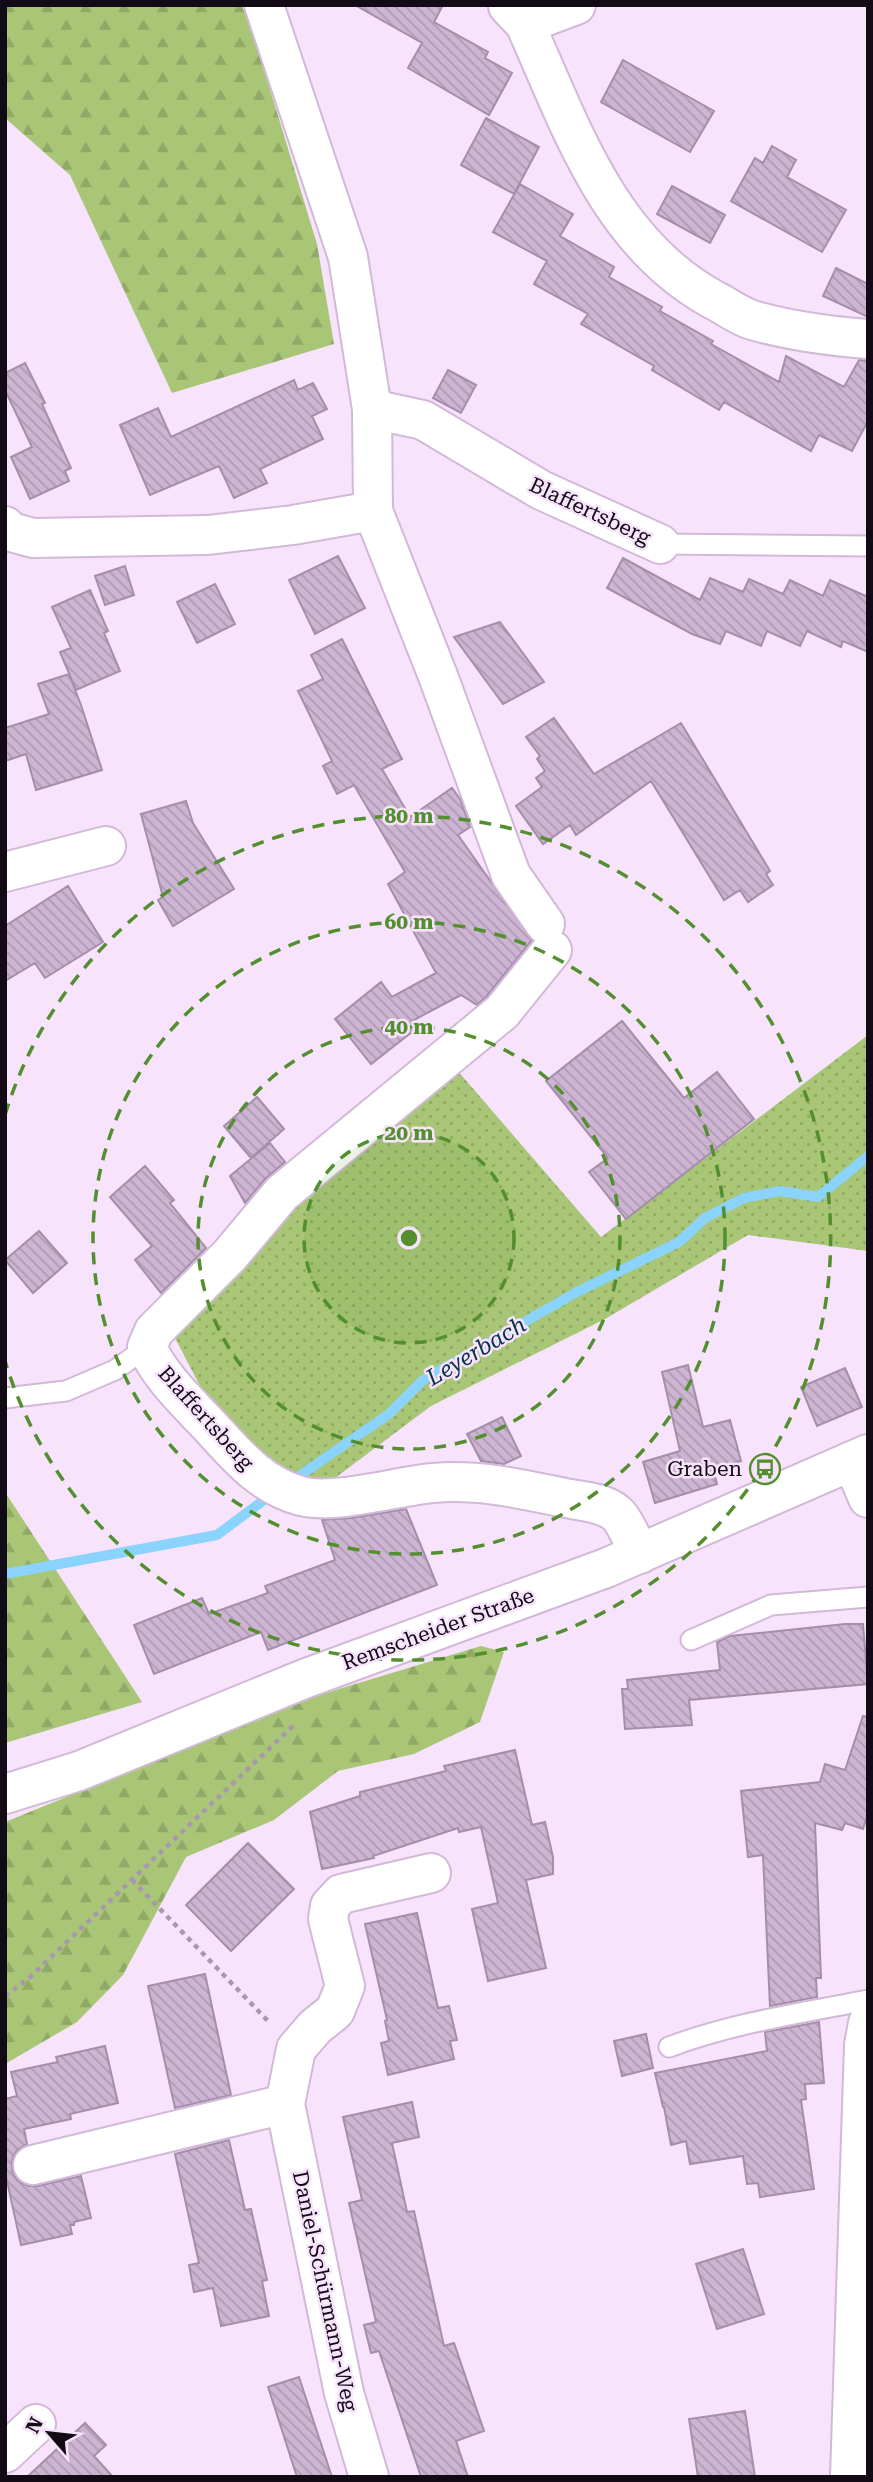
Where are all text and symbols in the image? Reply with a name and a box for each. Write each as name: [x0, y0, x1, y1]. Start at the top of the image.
street label: Blaffertsberg: [526, 473, 654, 550]
text: 80 m: [384, 804, 434, 828]
text: 60 m: [384, 910, 434, 934]
text: 40 m: [384, 1015, 434, 1039]
text: 20 m: [384, 1121, 434, 1145]
centre of rings: [397, 1226, 421, 1250]
water label: Leyerbach: [421, 1311, 531, 1392]
street label: Blaffertsberg: [153, 1361, 259, 1475]
bus stop icon: Graben: [748, 1452, 782, 1486]
place label: Graben: [667, 1457, 742, 1481]
street label: Remscheider Straße: [339, 1583, 537, 1675]
street label: Daniel-Schürmann-Weg: [288, 2169, 362, 2413]
north arrow: [14, 2398, 84, 2468]
text: N: [21, 2413, 48, 2437]

